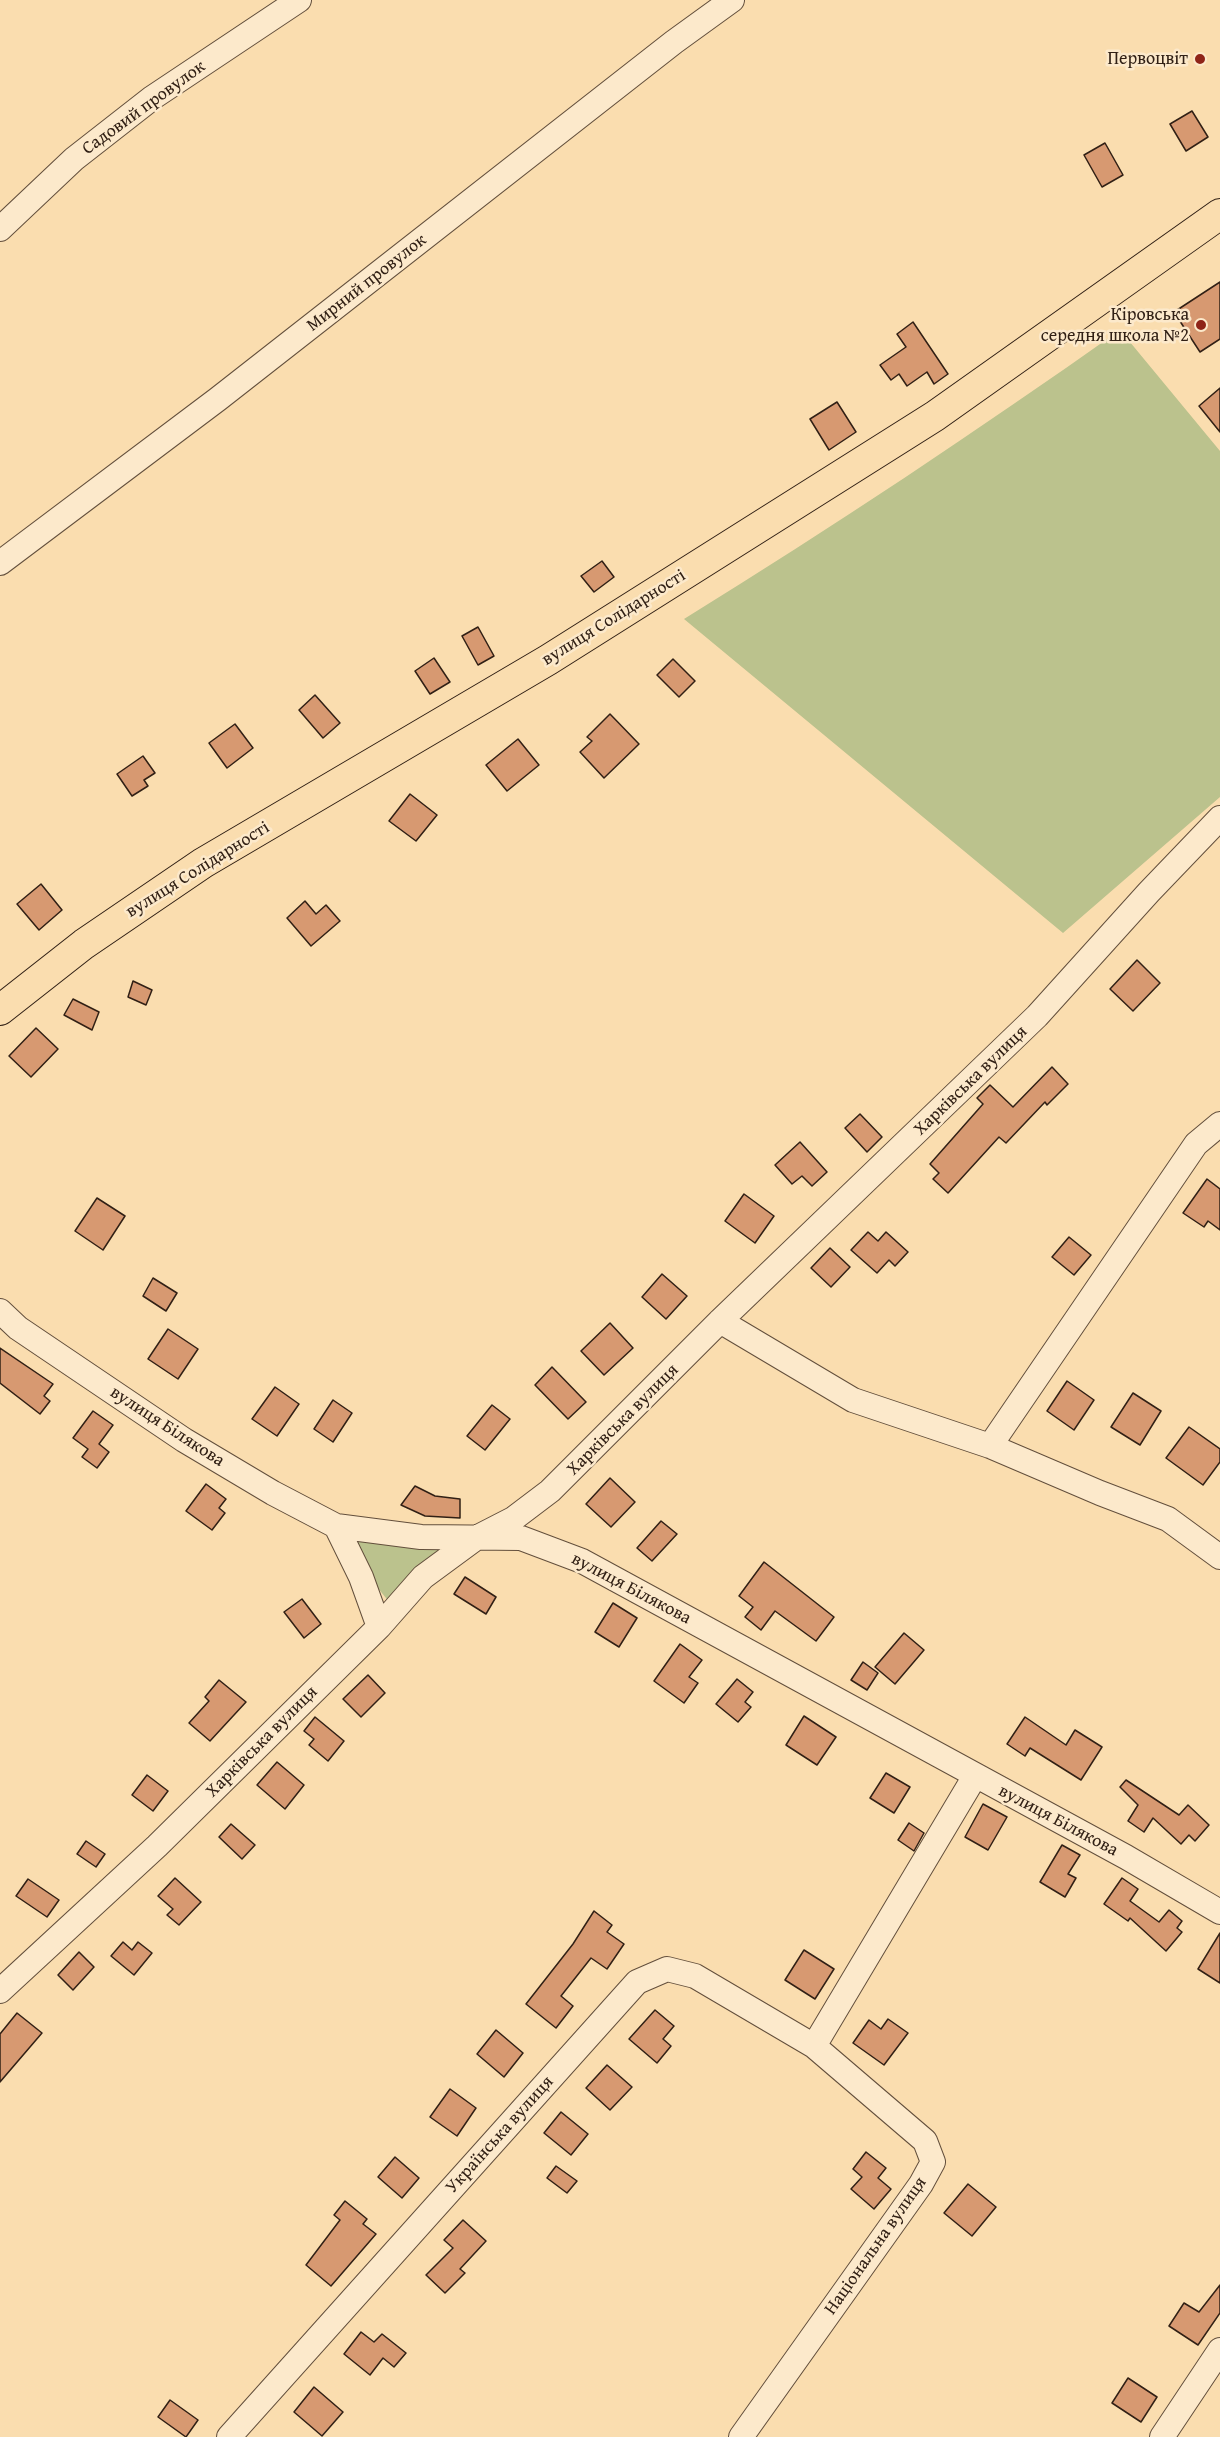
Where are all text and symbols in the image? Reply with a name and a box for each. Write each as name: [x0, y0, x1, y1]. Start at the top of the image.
place label: Первоцвіт: [1108, 48, 1188, 70]
marker: Первоцвіт: [1193, 52, 1207, 66]
street label: Садовий провулок: [78, 56, 210, 160]
street label: Мирний провулок: [303, 230, 431, 336]
place label: Кіровська середня школа №2: [1041, 304, 1189, 346]
marker: Кіровська середня школа №2: [1194, 318, 1208, 332]
street label: вулиця Солідарності: [538, 565, 690, 671]
street label: вулиця Солідарності: [122, 817, 274, 923]
street label: Харківська вулиця: [910, 1021, 1032, 1141]
street label: Харківська вулиця: [563, 1360, 683, 1480]
street label: вулиця Білякова: [106, 1382, 228, 1472]
street label: вулиця Білякова: [568, 1548, 694, 1630]
street label: Харківська вулиця: [202, 1682, 322, 1802]
street label: вулиця Білякова: [995, 1780, 1121, 1862]
street label: Українська вулиця: [441, 2072, 559, 2198]
street label: Національна вулиця: [820, 2173, 932, 2319]

